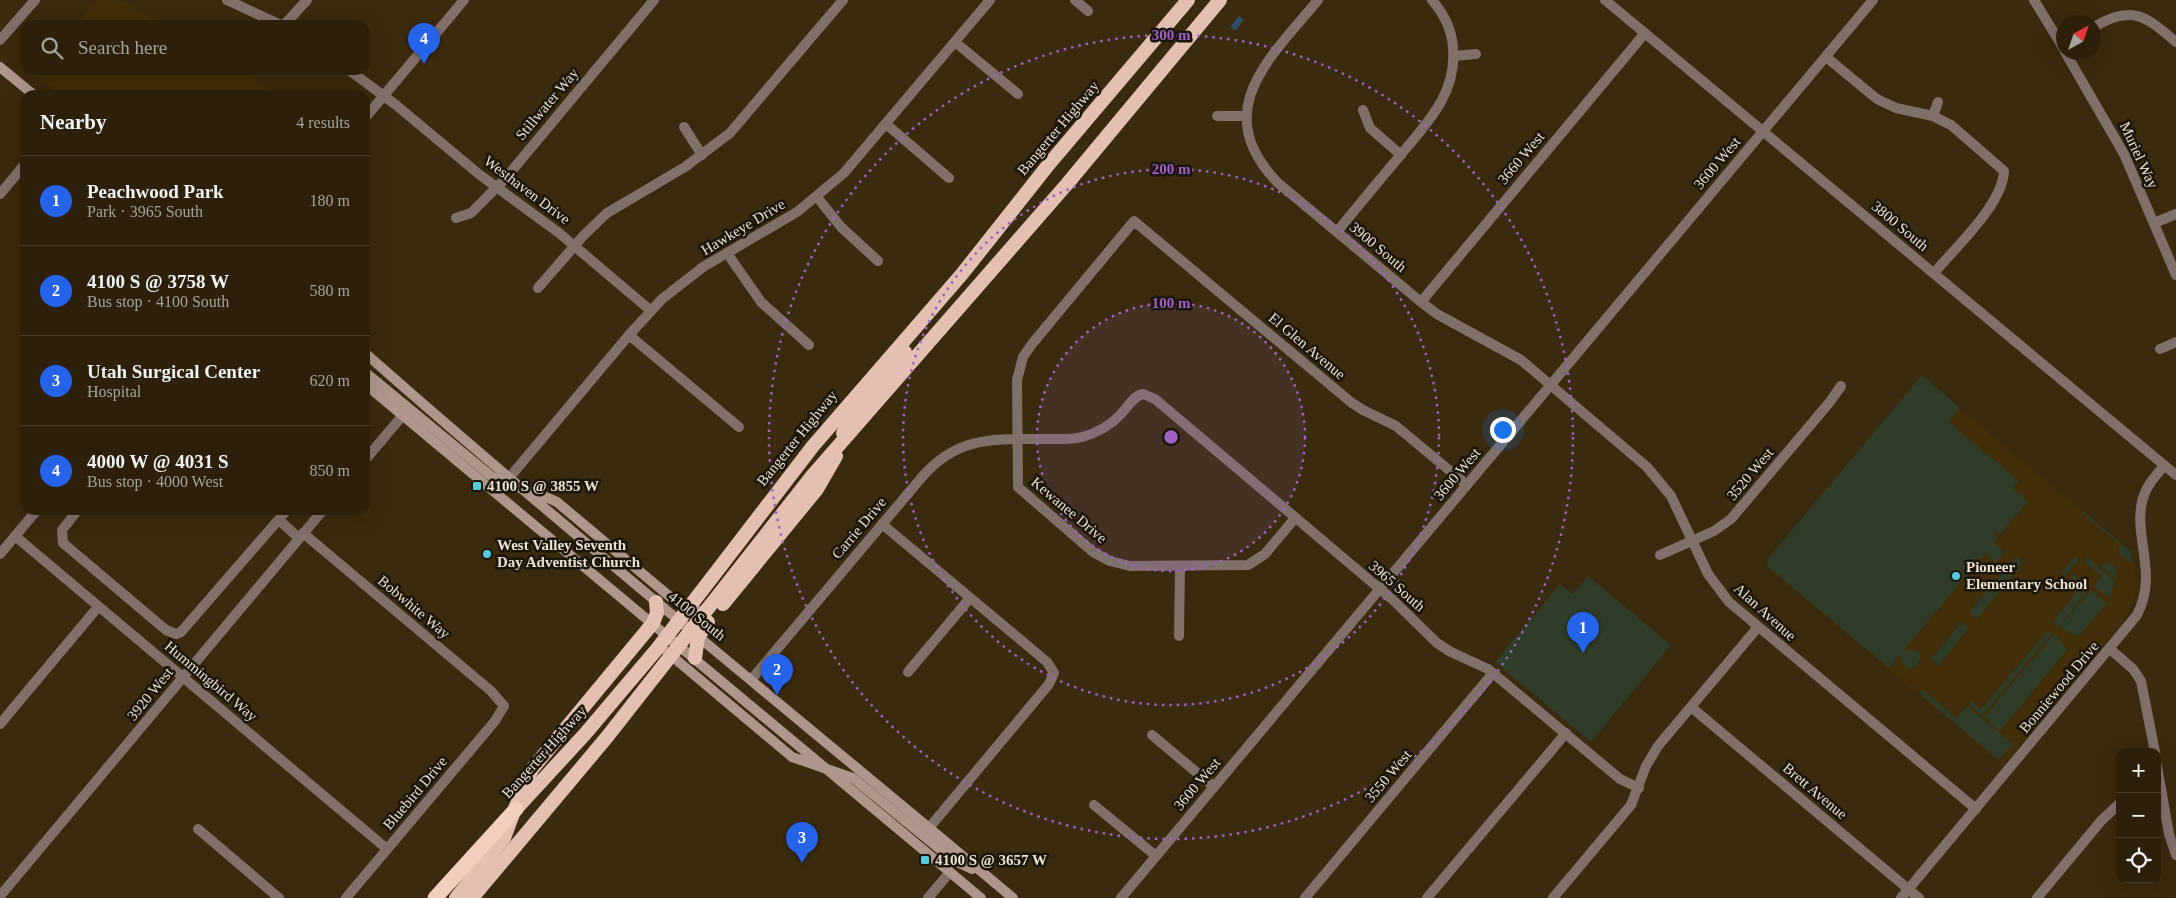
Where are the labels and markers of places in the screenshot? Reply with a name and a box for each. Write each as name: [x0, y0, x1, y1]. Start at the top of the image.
pin: 4: [408, 23, 440, 64]
centre of rings: [1162, 428, 1180, 446]
place label: 4100 S @ 3855 W: [487, 478, 599, 494]
marker: 4100 S @ 3855 W: [471, 480, 483, 492]
place label: West Valley Seventh Day Adventist Church: [497, 537, 641, 570]
marker: West Valley Seventh Day Adventist Church: [481, 548, 493, 560]
place label: Pioneer Elementary School: [1966, 559, 2087, 592]
marker: Pioneer Elementary School: [1950, 570, 1962, 582]
pin: 1: [1567, 612, 1599, 653]
pin: 2: [761, 654, 793, 695]
pin: 3: [786, 822, 818, 863]
place label: 4100 S @ 3657 W: [935, 852, 1047, 868]
marker: 4100 S @ 3657 W: [919, 854, 931, 866]

